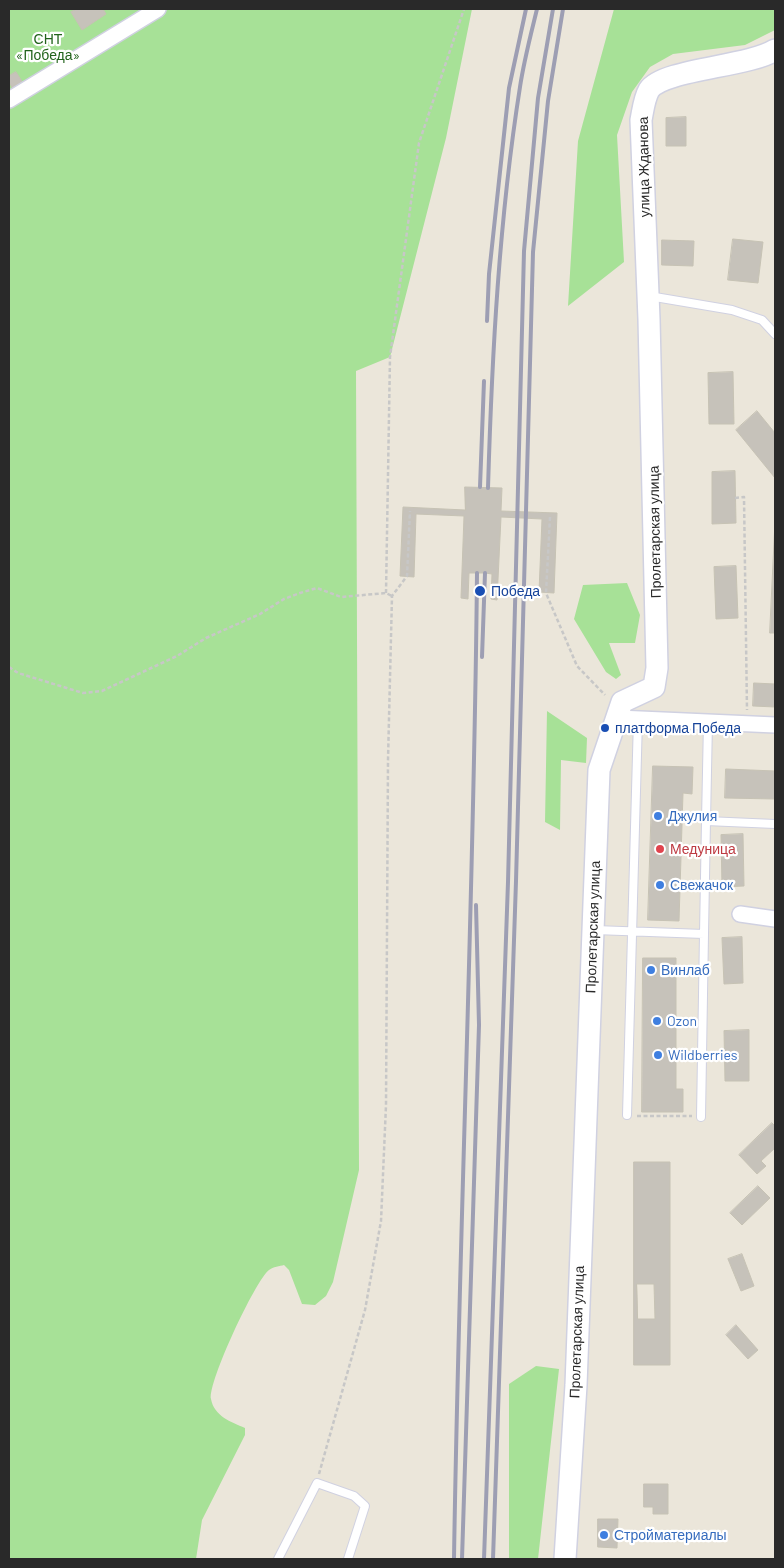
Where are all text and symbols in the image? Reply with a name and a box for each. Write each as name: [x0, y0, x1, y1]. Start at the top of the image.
park label: СНТ «Победа»: [16, 31, 80, 64]
street label: улица Жданова: [635, 116, 653, 218]
street label: Пролетарская улица: [645, 465, 665, 599]
place label: Победа: [491, 583, 540, 599]
marker: Победа: [473, 584, 487, 598]
place label: платформа Победа: [615, 720, 741, 736]
marker: платформа Победа: [599, 722, 611, 734]
place label: Джулия: [668, 808, 717, 824]
marker: Джулия: [652, 810, 664, 822]
place label: Медуница: [670, 841, 736, 857]
marker: Медуница: [654, 843, 666, 855]
street label: Пролетарская улица: [582, 860, 604, 994]
place label: Свежачок: [670, 877, 733, 893]
marker: Свежачок: [654, 879, 666, 891]
place label: Винлаб: [661, 962, 710, 978]
marker: Винлаб: [645, 964, 657, 976]
place label: Ozon: [667, 1013, 697, 1029]
marker: Ozon: [651, 1015, 663, 1027]
place label: Wildberries: [668, 1047, 738, 1063]
marker: Wildberries: [652, 1049, 664, 1061]
street label: Пролетарская улица: [566, 1265, 588, 1399]
place label: Стройматериалы: [614, 1527, 727, 1543]
marker: Стройматериалы: [598, 1529, 610, 1541]

